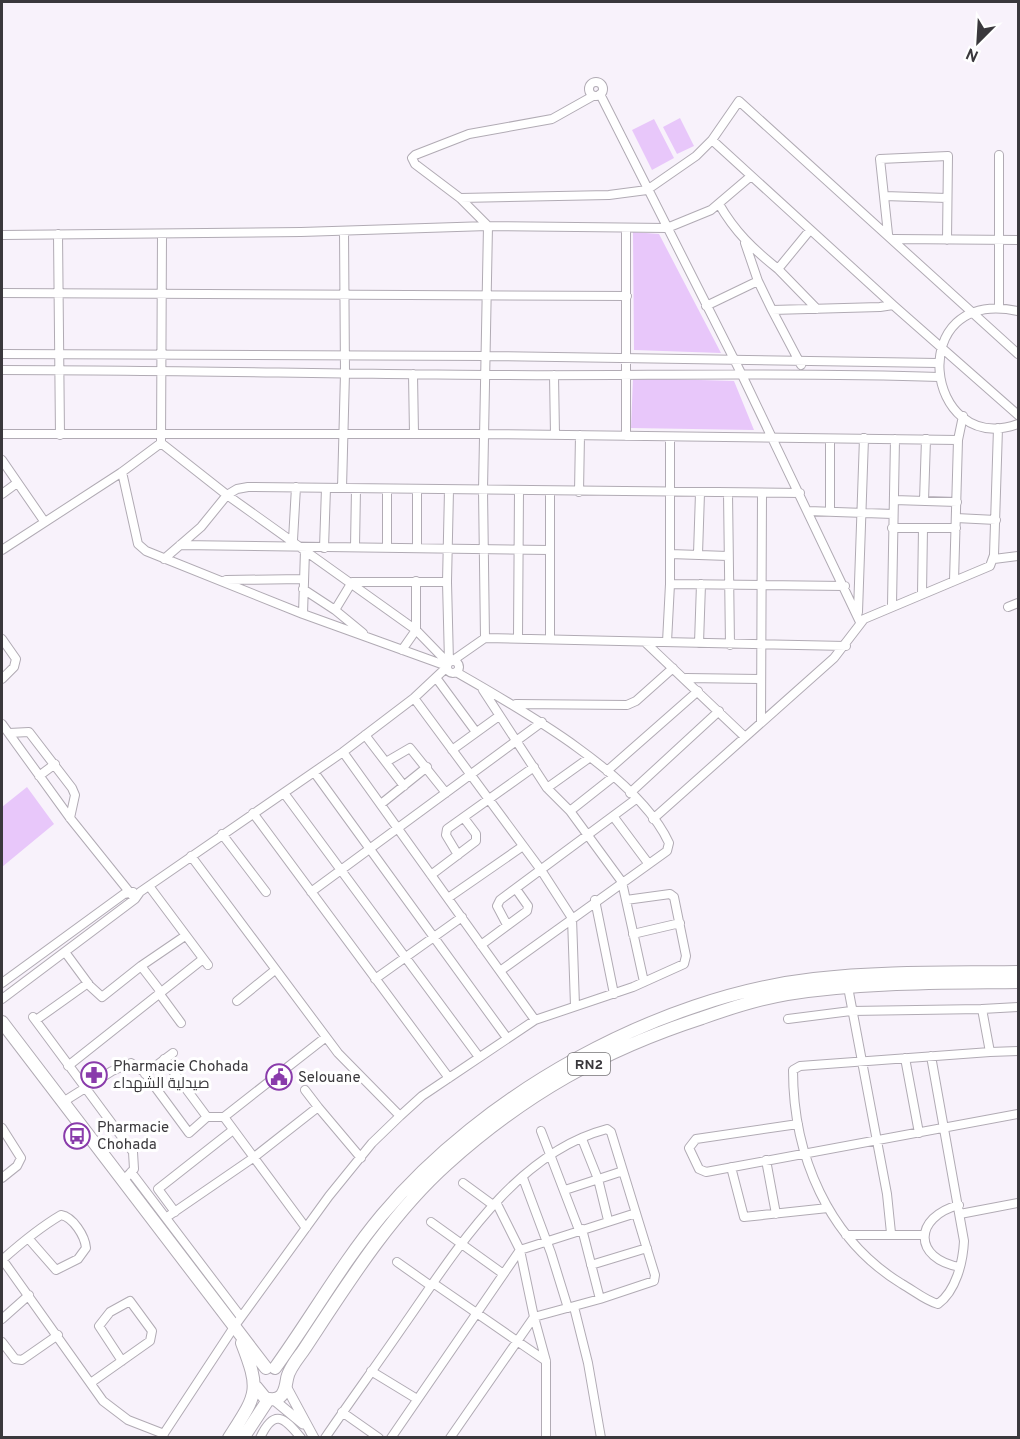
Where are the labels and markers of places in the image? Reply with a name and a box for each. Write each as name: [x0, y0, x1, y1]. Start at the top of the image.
place label: Pharmacie Chohada صيدلية الشهداء: [113, 1058, 248, 1094]
pharmacy icon: Pharmacie Chohada صيدلية الشهداء: [79, 1060, 109, 1090]
public building icon: Selouane: [264, 1062, 294, 1092]
place label: Selouane: [298, 1069, 360, 1088]
place label: Pharmacie Chohada: [97, 1119, 169, 1155]
bus stop icon: Pharmacie Chohada: [62, 1121, 92, 1151]

